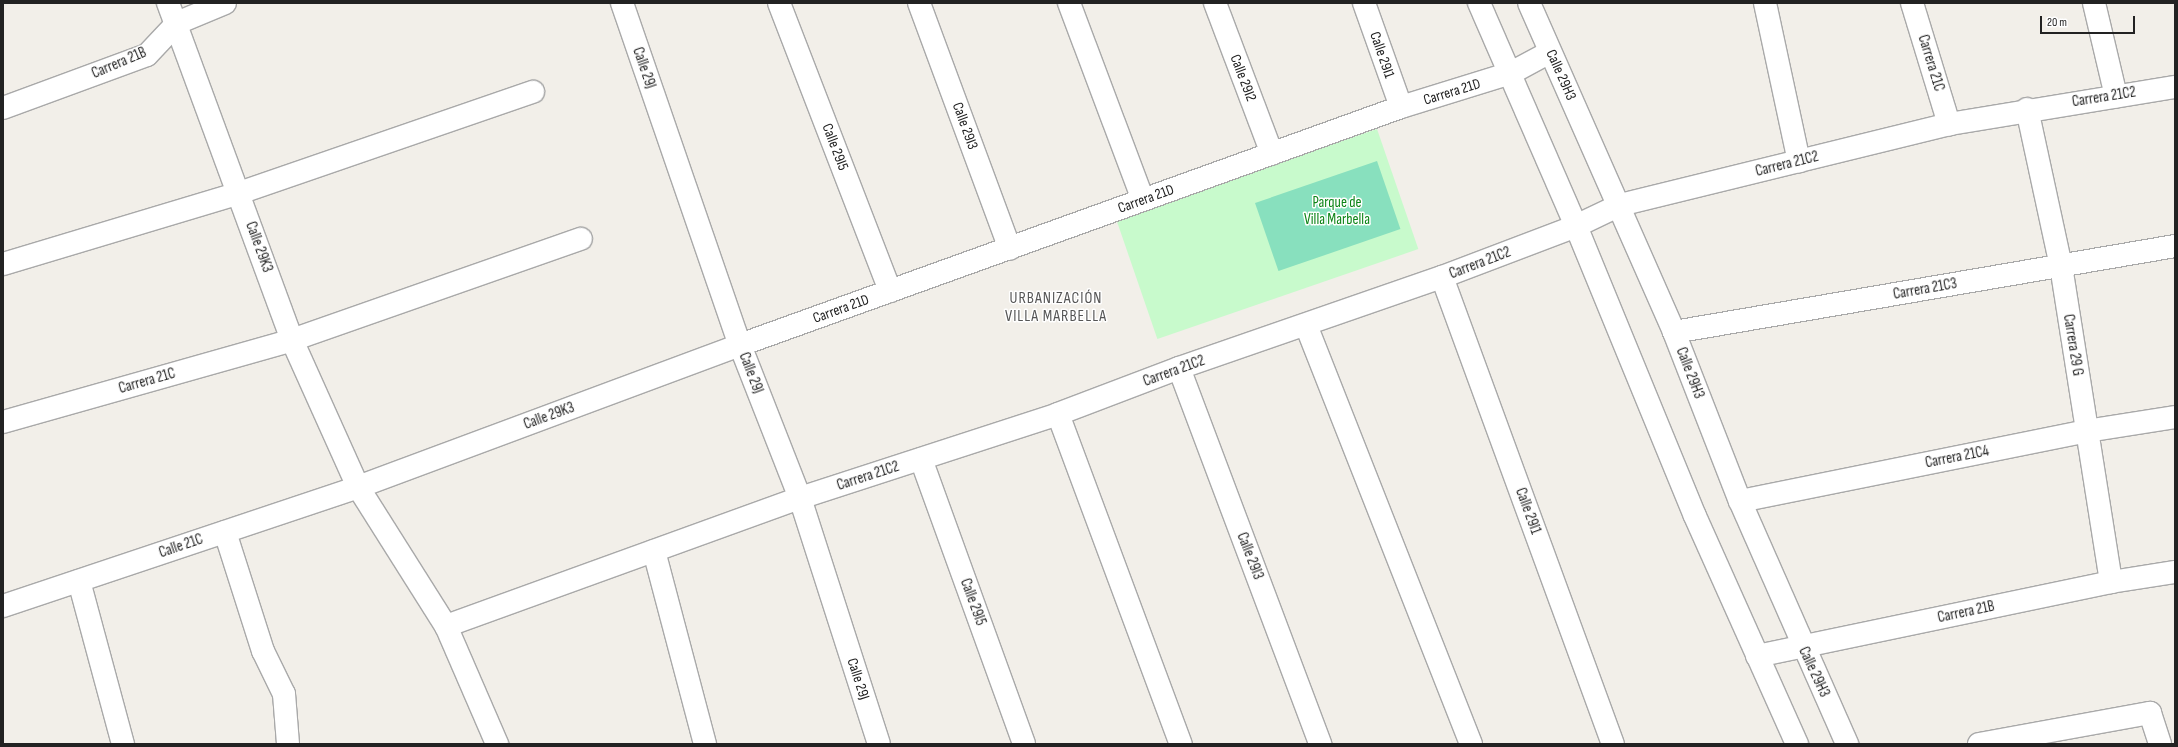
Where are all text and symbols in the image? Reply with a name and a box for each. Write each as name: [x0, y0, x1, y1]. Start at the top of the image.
scale bar: [2042, 8, 2137, 34]
text: 20 m: [2047, 15, 2067, 30]
street label: Calle 29I1: [1366, 29, 1398, 81]
street label: Carrera 21C: [1914, 33, 1948, 93]
street label: Carrera 21B: [89, 43, 149, 83]
street label: Calle 29J: [629, 45, 659, 91]
street label: Calle 29H3: [1542, 47, 1580, 103]
street label: Calle 29I2: [1226, 52, 1260, 104]
street label: Carrera 21D: [1421, 75, 1483, 109]
street label: Carrera 21C2: [2071, 83, 2137, 111]
street label: Calle 29I3: [948, 100, 982, 152]
street label: Calle 29I5: [818, 121, 852, 173]
street label: Carrera 21C2: [1754, 147, 1820, 181]
street label: Carrera 21D: [1115, 181, 1177, 217]
park label: Parque de Villa Marbella: [1304, 193, 1370, 228]
street label: Calle 29K3: [242, 219, 276, 275]
street label: Carrera 21C2: [1447, 243, 1513, 283]
street label: Carrera 21C3: [1892, 275, 1958, 303]
district label: URBANIZACIÓN VILLA MARBELLA: [1005, 289, 1107, 327]
street label: Carrera 21D: [810, 291, 872, 327]
street label: Carrera 29 G: [2059, 313, 2087, 377]
street label: Calle 29H3: [1672, 345, 1708, 401]
street label: Calle 29J: [735, 350, 767, 396]
street label: Carrera 21C2: [1141, 352, 1207, 390]
street label: Carrera 21C: [117, 364, 177, 398]
street label: Calle 29K3: [521, 399, 577, 433]
street label: Carrera 21C4: [1924, 442, 1990, 472]
street label: Carrera 21C2: [835, 457, 901, 495]
street label: Calle 29I1: [1511, 485, 1545, 537]
street label: Calle 21C: [157, 530, 205, 562]
street label: Calle 29I3: [1233, 530, 1267, 582]
street label: Calle 29I5: [956, 576, 990, 628]
street label: Carrera 21B: [1936, 597, 1996, 627]
street label: Calle 29H3: [1795, 644, 1833, 700]
street label: Calle 29J: [843, 656, 873, 702]

